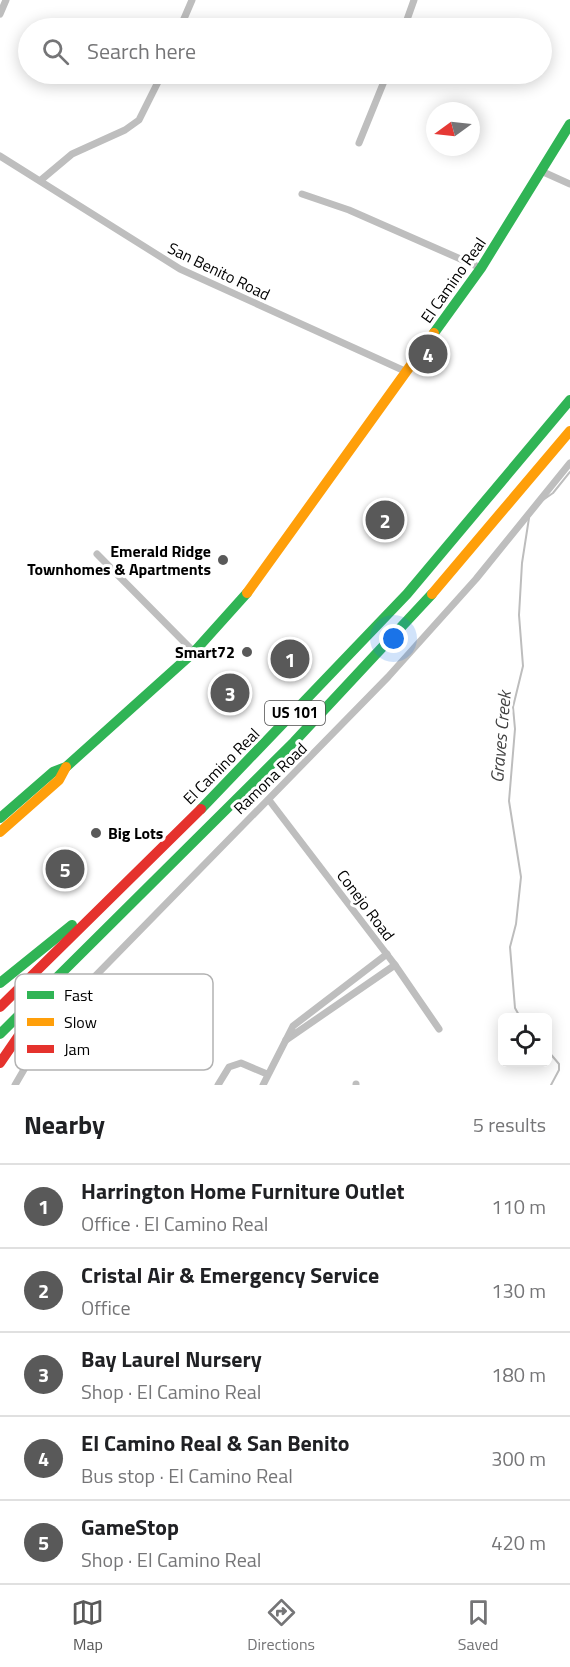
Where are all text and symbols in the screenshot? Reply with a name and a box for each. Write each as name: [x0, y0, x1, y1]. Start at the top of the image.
search box: [18, 18, 552, 84]
text: Search here: [87, 34, 196, 68]
icon: search: [39, 35, 72, 68]
north arrow: [426, 102, 480, 156]
street label: El Camino Real: [415, 232, 491, 328]
street label: San Benito Road: [164, 236, 274, 306]
pin: 4: [408, 332, 448, 376]
pin: 2: [366, 498, 404, 542]
place label: Emerald Ridge Townhomes & Apartments: [27, 539, 211, 581]
marker: Emerald Ridge Townhomes & Apartments: [216, 553, 230, 567]
your location: [379, 624, 408, 653]
pin: 1: [270, 636, 310, 682]
place label: Smart72: [175, 640, 235, 664]
marker: Smart72: [240, 645, 254, 659]
pin: 3: [210, 670, 250, 716]
water label: Graves Creek: [483, 688, 518, 784]
road number: US 101: [265, 701, 325, 725]
street label: El Camino Real: [177, 722, 265, 810]
street label: Ramona Road: [228, 737, 312, 819]
place label: Big Lots: [108, 821, 163, 845]
marker: Big Lots: [89, 826, 103, 840]
pin: 5: [46, 846, 84, 892]
street label: Conejo Road: [331, 864, 401, 946]
legend: [15, 974, 213, 1070]
text: Fast: [64, 983, 93, 1007]
text: Slow: [64, 1010, 97, 1034]
map controls: [498, 1013, 552, 1067]
button: locate: [498, 1013, 552, 1067]
text: Jam: [64, 1037, 90, 1061]
text: Nearby: [24, 1105, 105, 1144]
text: 5 results: [473, 1109, 546, 1140]
text: Harrington Home Furniture Outlet: [81, 1174, 405, 1208]
text: 1: [38, 1191, 49, 1222]
text: 110 m: [491, 1191, 546, 1222]
text: Office · El Camino Real: [81, 1208, 268, 1239]
text: Cristal Air & Emergency Service: [81, 1258, 379, 1292]
text: 2: [38, 1275, 49, 1306]
text: 130 m: [491, 1275, 546, 1306]
text: Office: [81, 1292, 131, 1323]
text: Bay Laurel Nursery: [81, 1342, 262, 1376]
text: 3: [38, 1359, 49, 1390]
text: 180 m: [491, 1359, 546, 1390]
text: Shop · El Camino Real: [81, 1376, 261, 1407]
text: El Camino Real & San Benito: [81, 1426, 349, 1460]
text: 4: [38, 1443, 49, 1474]
text: 300 m: [491, 1443, 546, 1474]
text: Bus stop · El Camino Real: [81, 1460, 293, 1491]
text: GameStop: [81, 1510, 179, 1544]
text: 5: [38, 1527, 49, 1558]
text: 420 m: [491, 1527, 546, 1558]
text: Shop · El Camino Real: [81, 1544, 261, 1575]
tab: Map: [71, 1596, 104, 1656]
tab: Directions: [247, 1596, 315, 1656]
tab: Saved: [458, 1596, 499, 1656]

